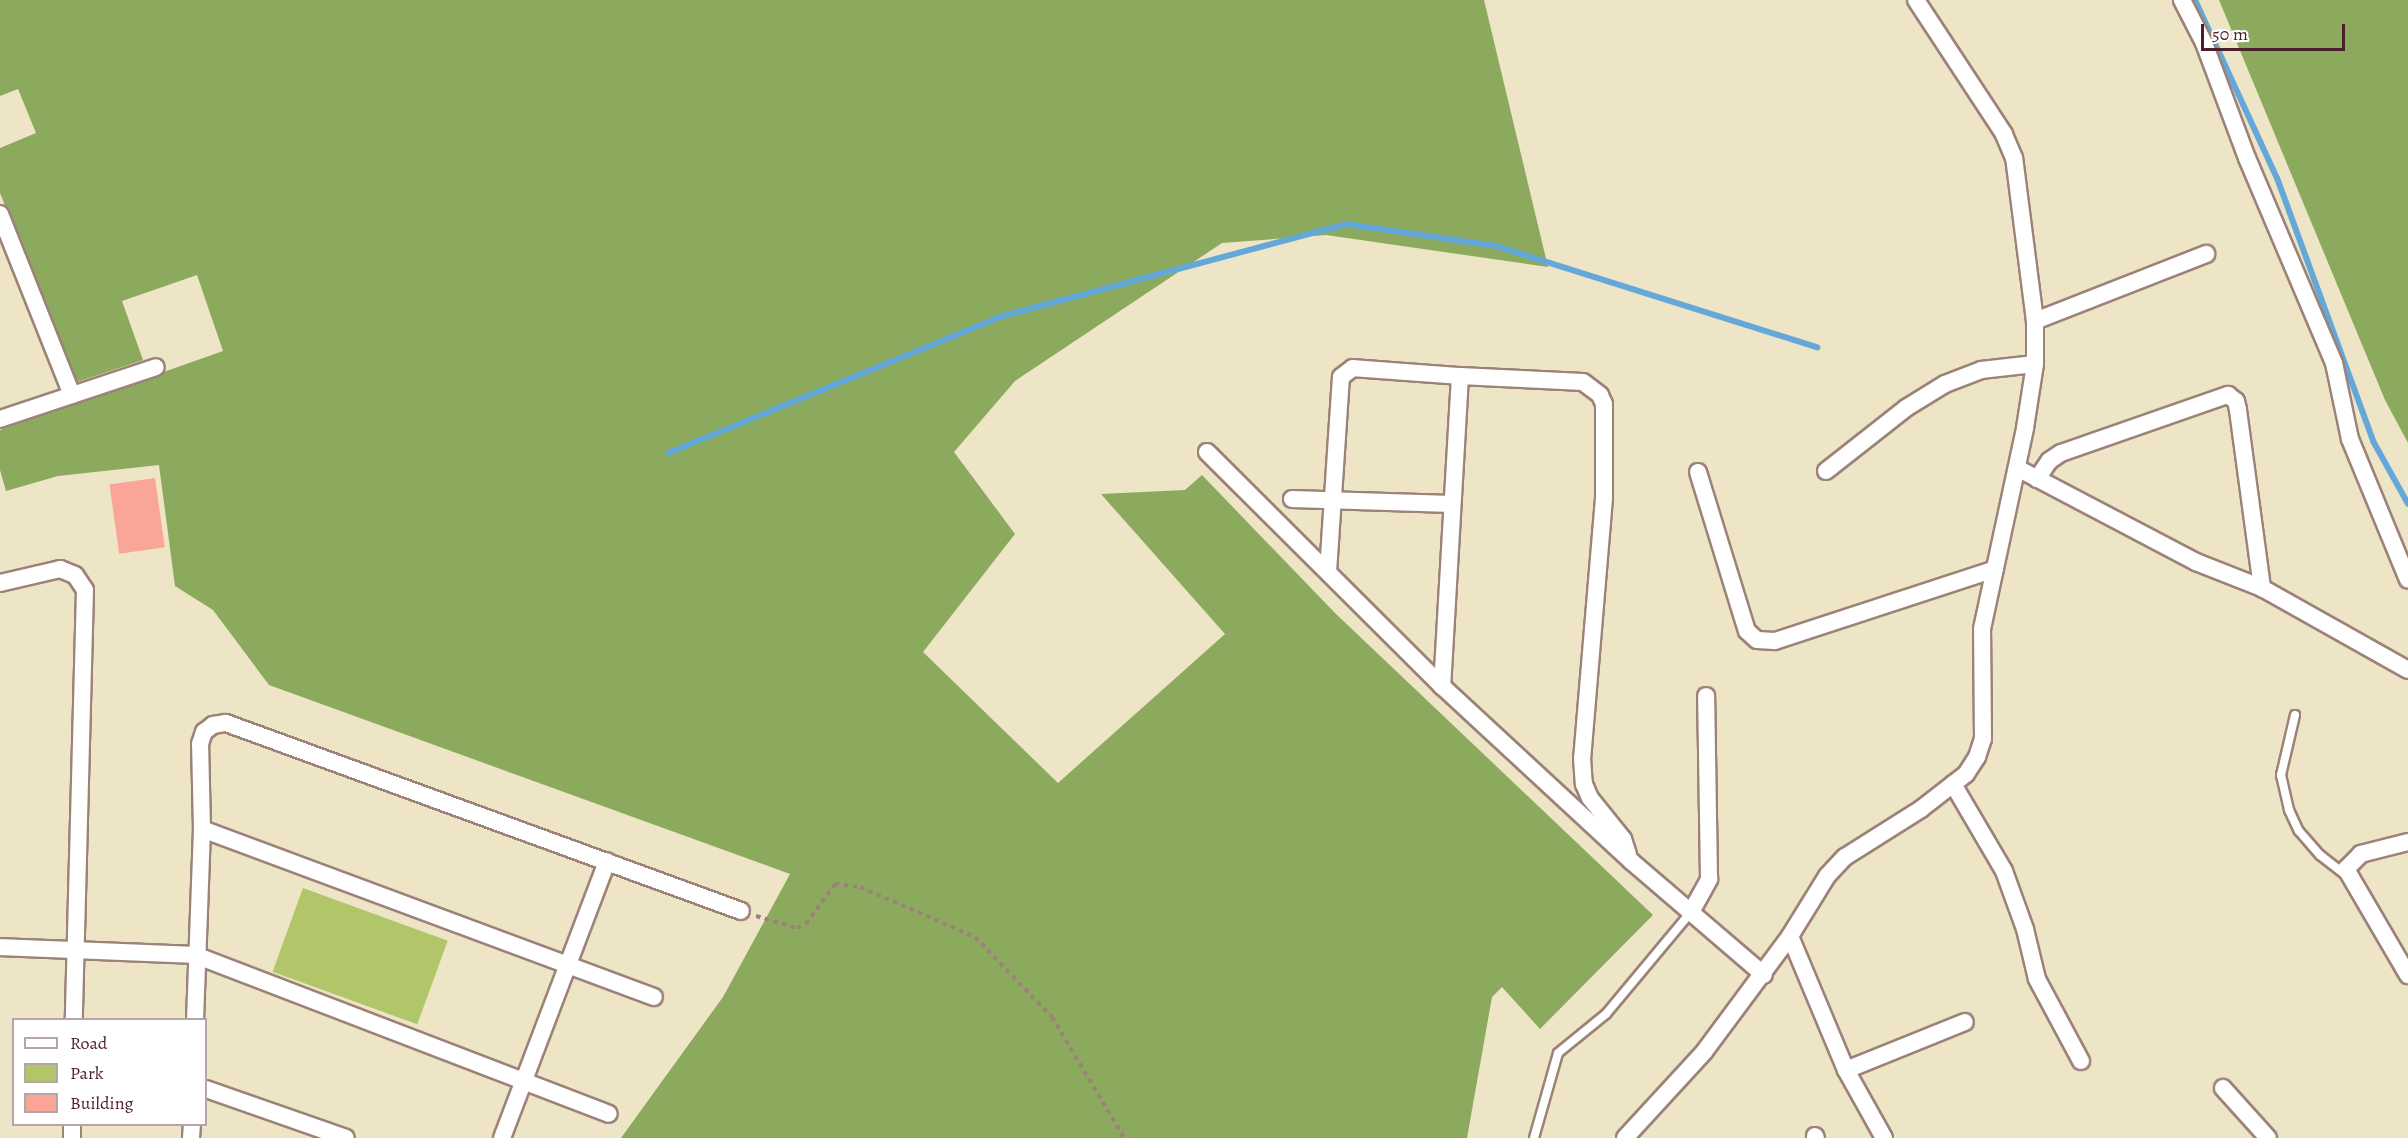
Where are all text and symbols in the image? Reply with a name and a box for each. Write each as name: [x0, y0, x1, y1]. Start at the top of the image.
scale bar: [2204, 12, 2348, 50]
text: 50 m: [2212, 22, 2248, 46]
legend: [12, 1018, 207, 1126]
text: Road: [70, 1031, 107, 1055]
text: Park: [70, 1061, 104, 1085]
text: Building: [70, 1091, 134, 1115]

